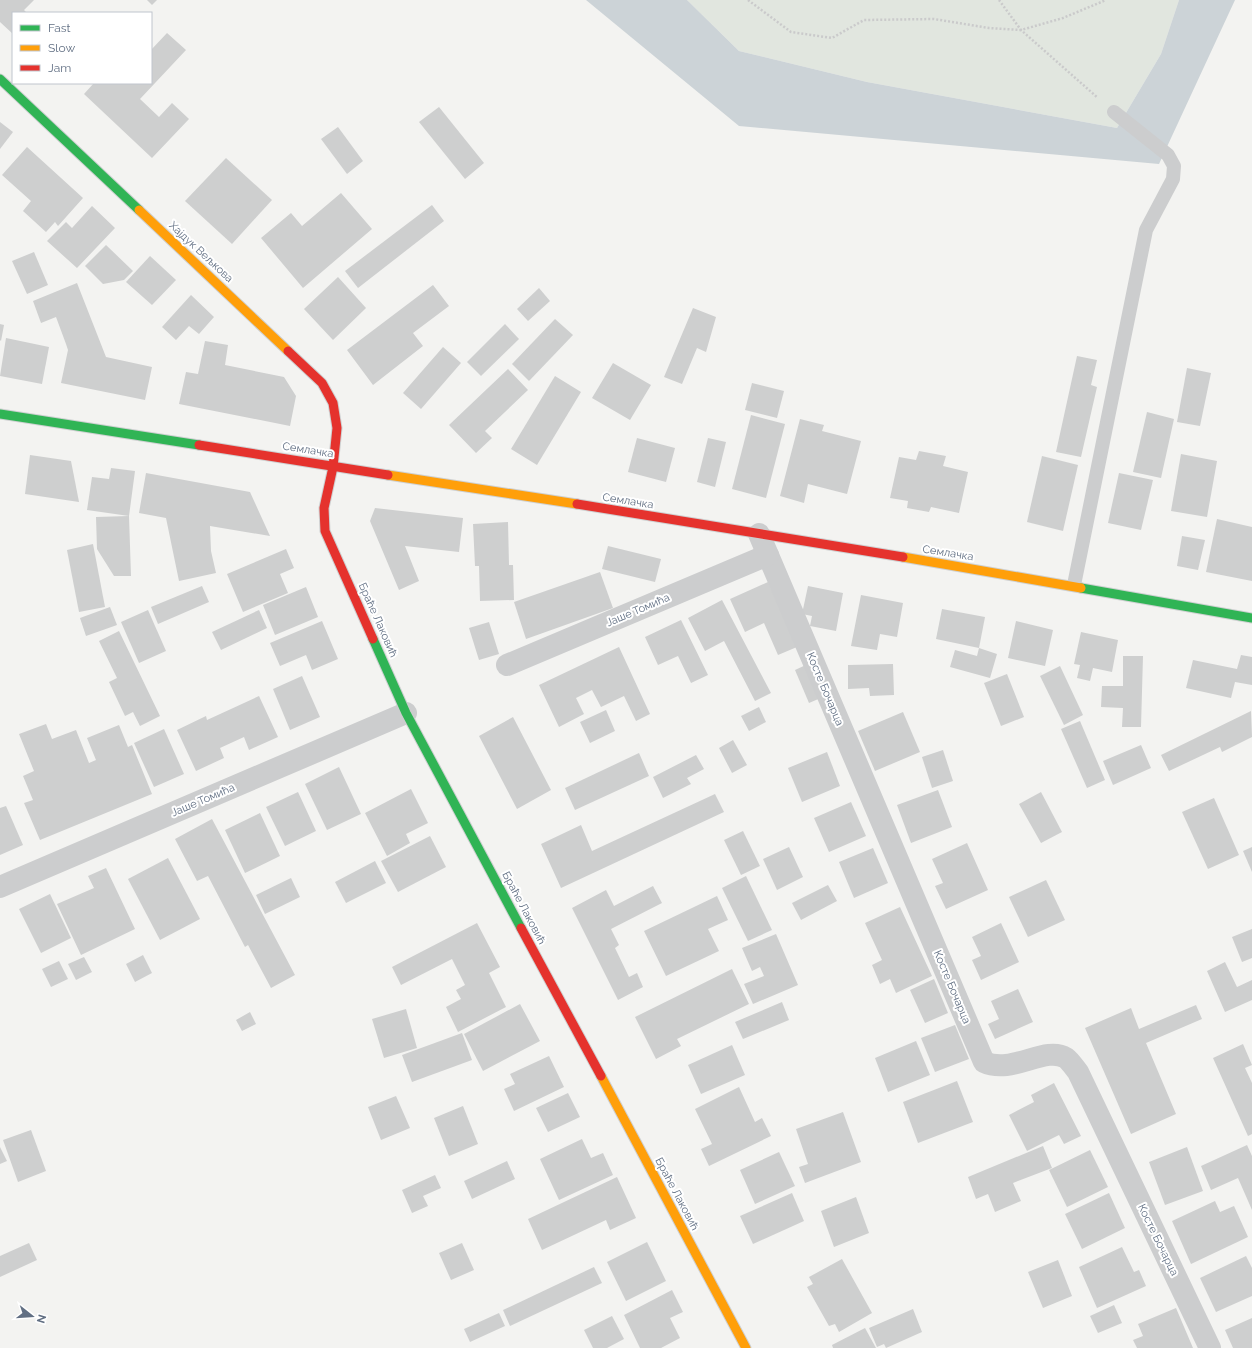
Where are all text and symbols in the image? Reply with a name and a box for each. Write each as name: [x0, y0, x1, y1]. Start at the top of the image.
legend: [12, 12, 152, 84]
text: Fast: [48, 21, 71, 35]
text: Slow: [48, 41, 75, 55]
text: Jam: [48, 61, 71, 75]
street label: Хајдук Вељкова: [166, 219, 236, 285]
street label: Семлачка: [282, 440, 334, 460]
street label: Семлачка: [602, 491, 654, 511]
street label: Семлачка: [922, 543, 974, 563]
street label: Браће Лаковић: [356, 581, 400, 659]
street label: Јаше Томића: [604, 591, 672, 629]
street label: Косте Бочарца: [804, 650, 846, 728]
street label: Јаше Томића: [169, 781, 237, 819]
street label: Браће Лаковић: [499, 869, 549, 947]
street label: Косте Бочарца: [931, 948, 973, 1026]
street label: Браће Лаковић: [652, 1155, 702, 1233]
street label: Косте Бочарца: [1135, 1202, 1181, 1278]
north arrow: [12, 1296, 52, 1336]
text: N: [34, 1313, 49, 1325]

